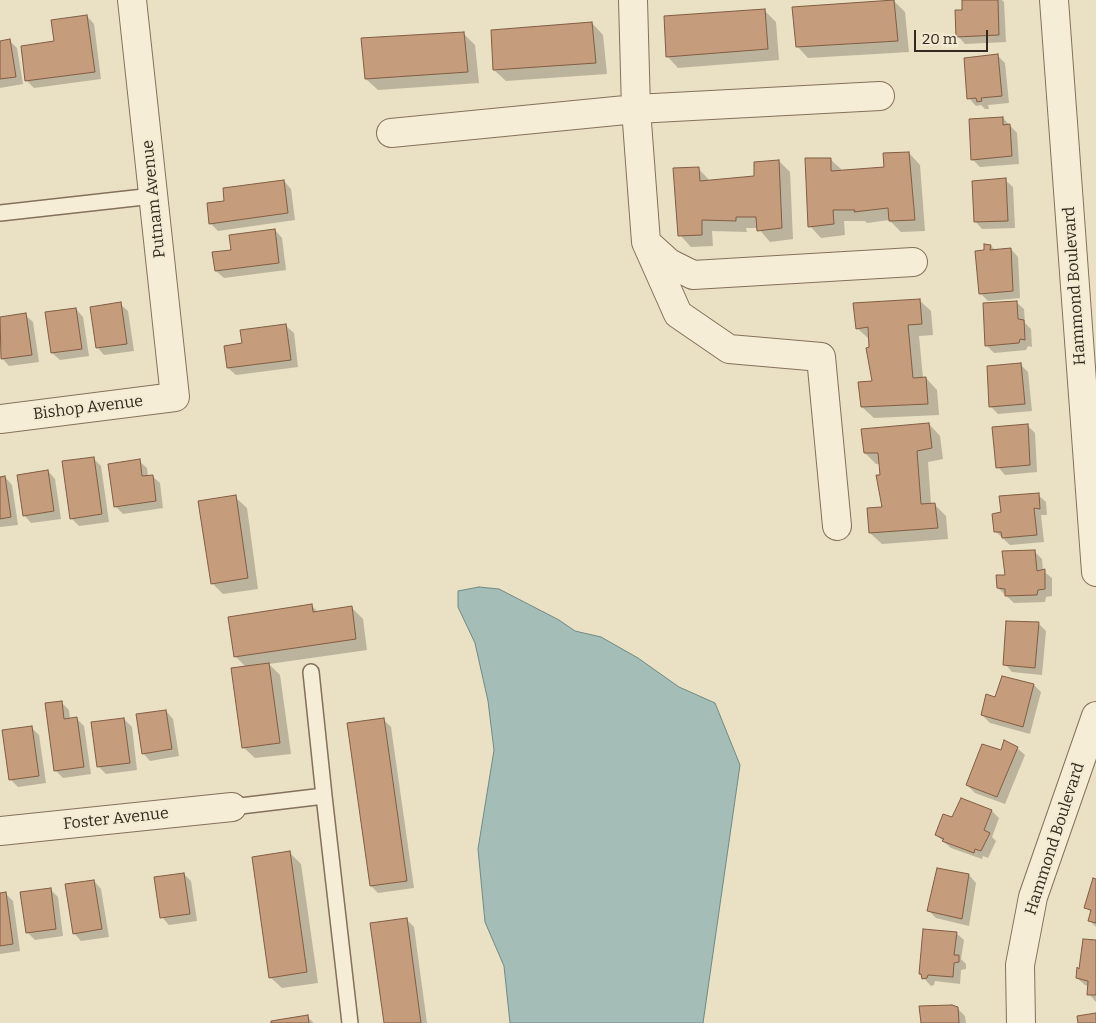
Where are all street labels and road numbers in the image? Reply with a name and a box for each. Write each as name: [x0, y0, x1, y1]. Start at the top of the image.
street label: Putnam Avenue: [138, 139, 170, 259]
street label: Hammond Boulevard: [1060, 206, 1090, 366]
street label: Bishop Avenue: [32, 392, 144, 424]
street label: Hammond Boulevard: [1021, 760, 1089, 918]
street label: Foster Avenue: [62, 804, 170, 834]

